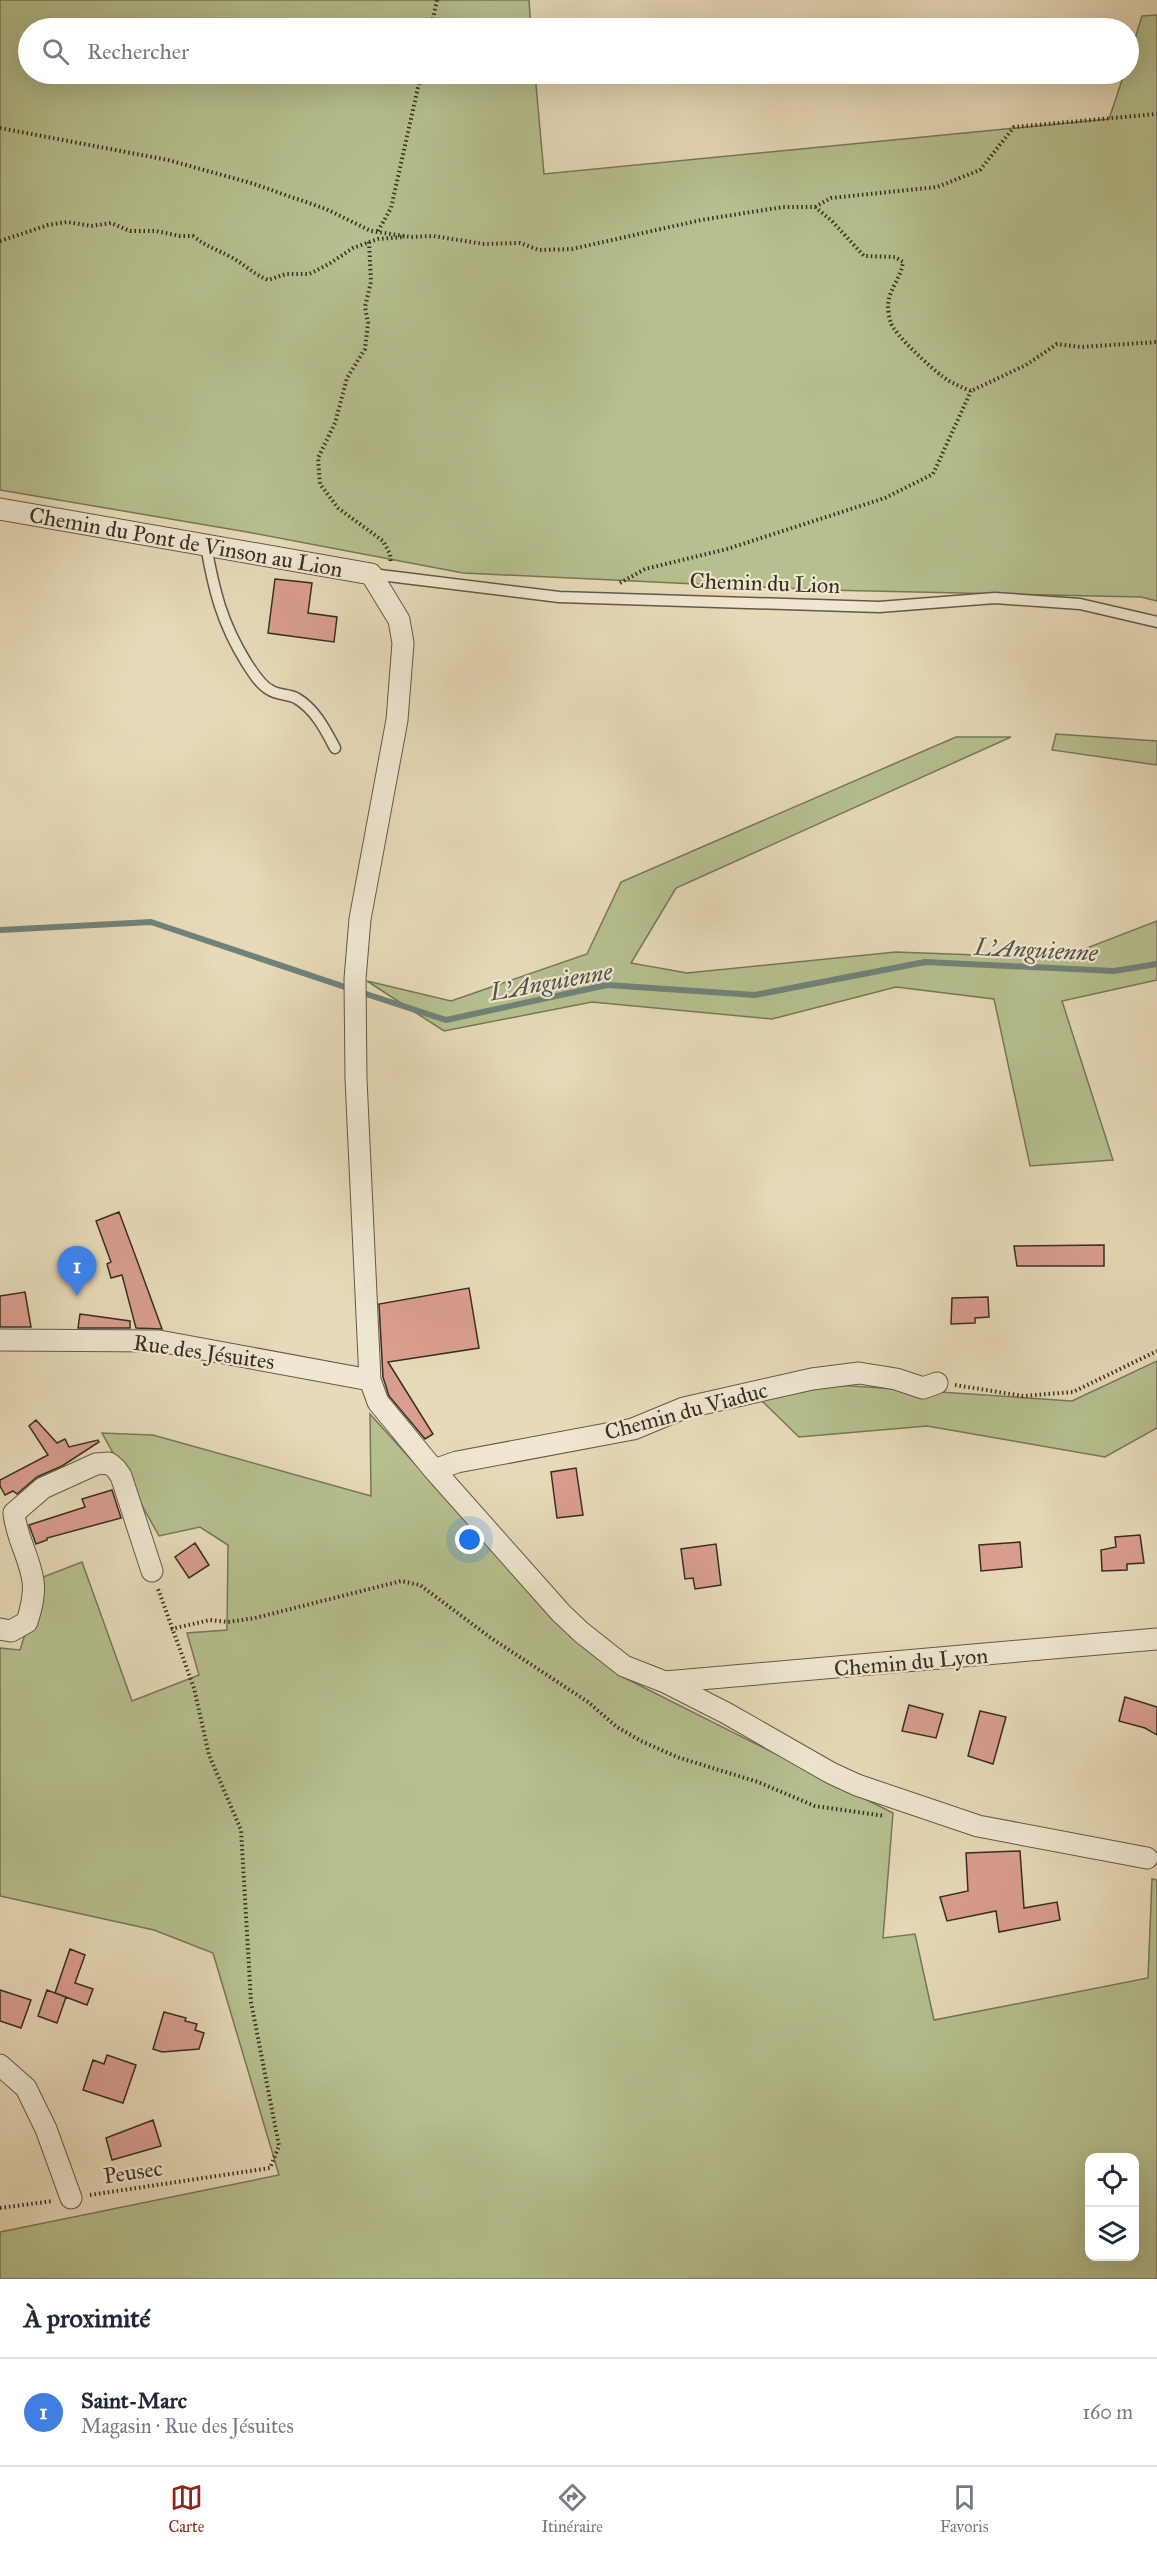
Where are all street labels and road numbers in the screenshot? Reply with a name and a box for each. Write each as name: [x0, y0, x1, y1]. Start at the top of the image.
street label: Chemin du Pont de Vinson au Lion: [27, 501, 345, 583]
street label: Chemin du Lion: [689, 567, 841, 599]
street label: Rue des Jésuites: [132, 1329, 276, 1375]
street label: Chemin du Viaduc: [602, 1376, 770, 1446]
street label: Chemin du Lyon: [833, 1642, 989, 1682]
street label: Peusec: [102, 2154, 164, 2190]

